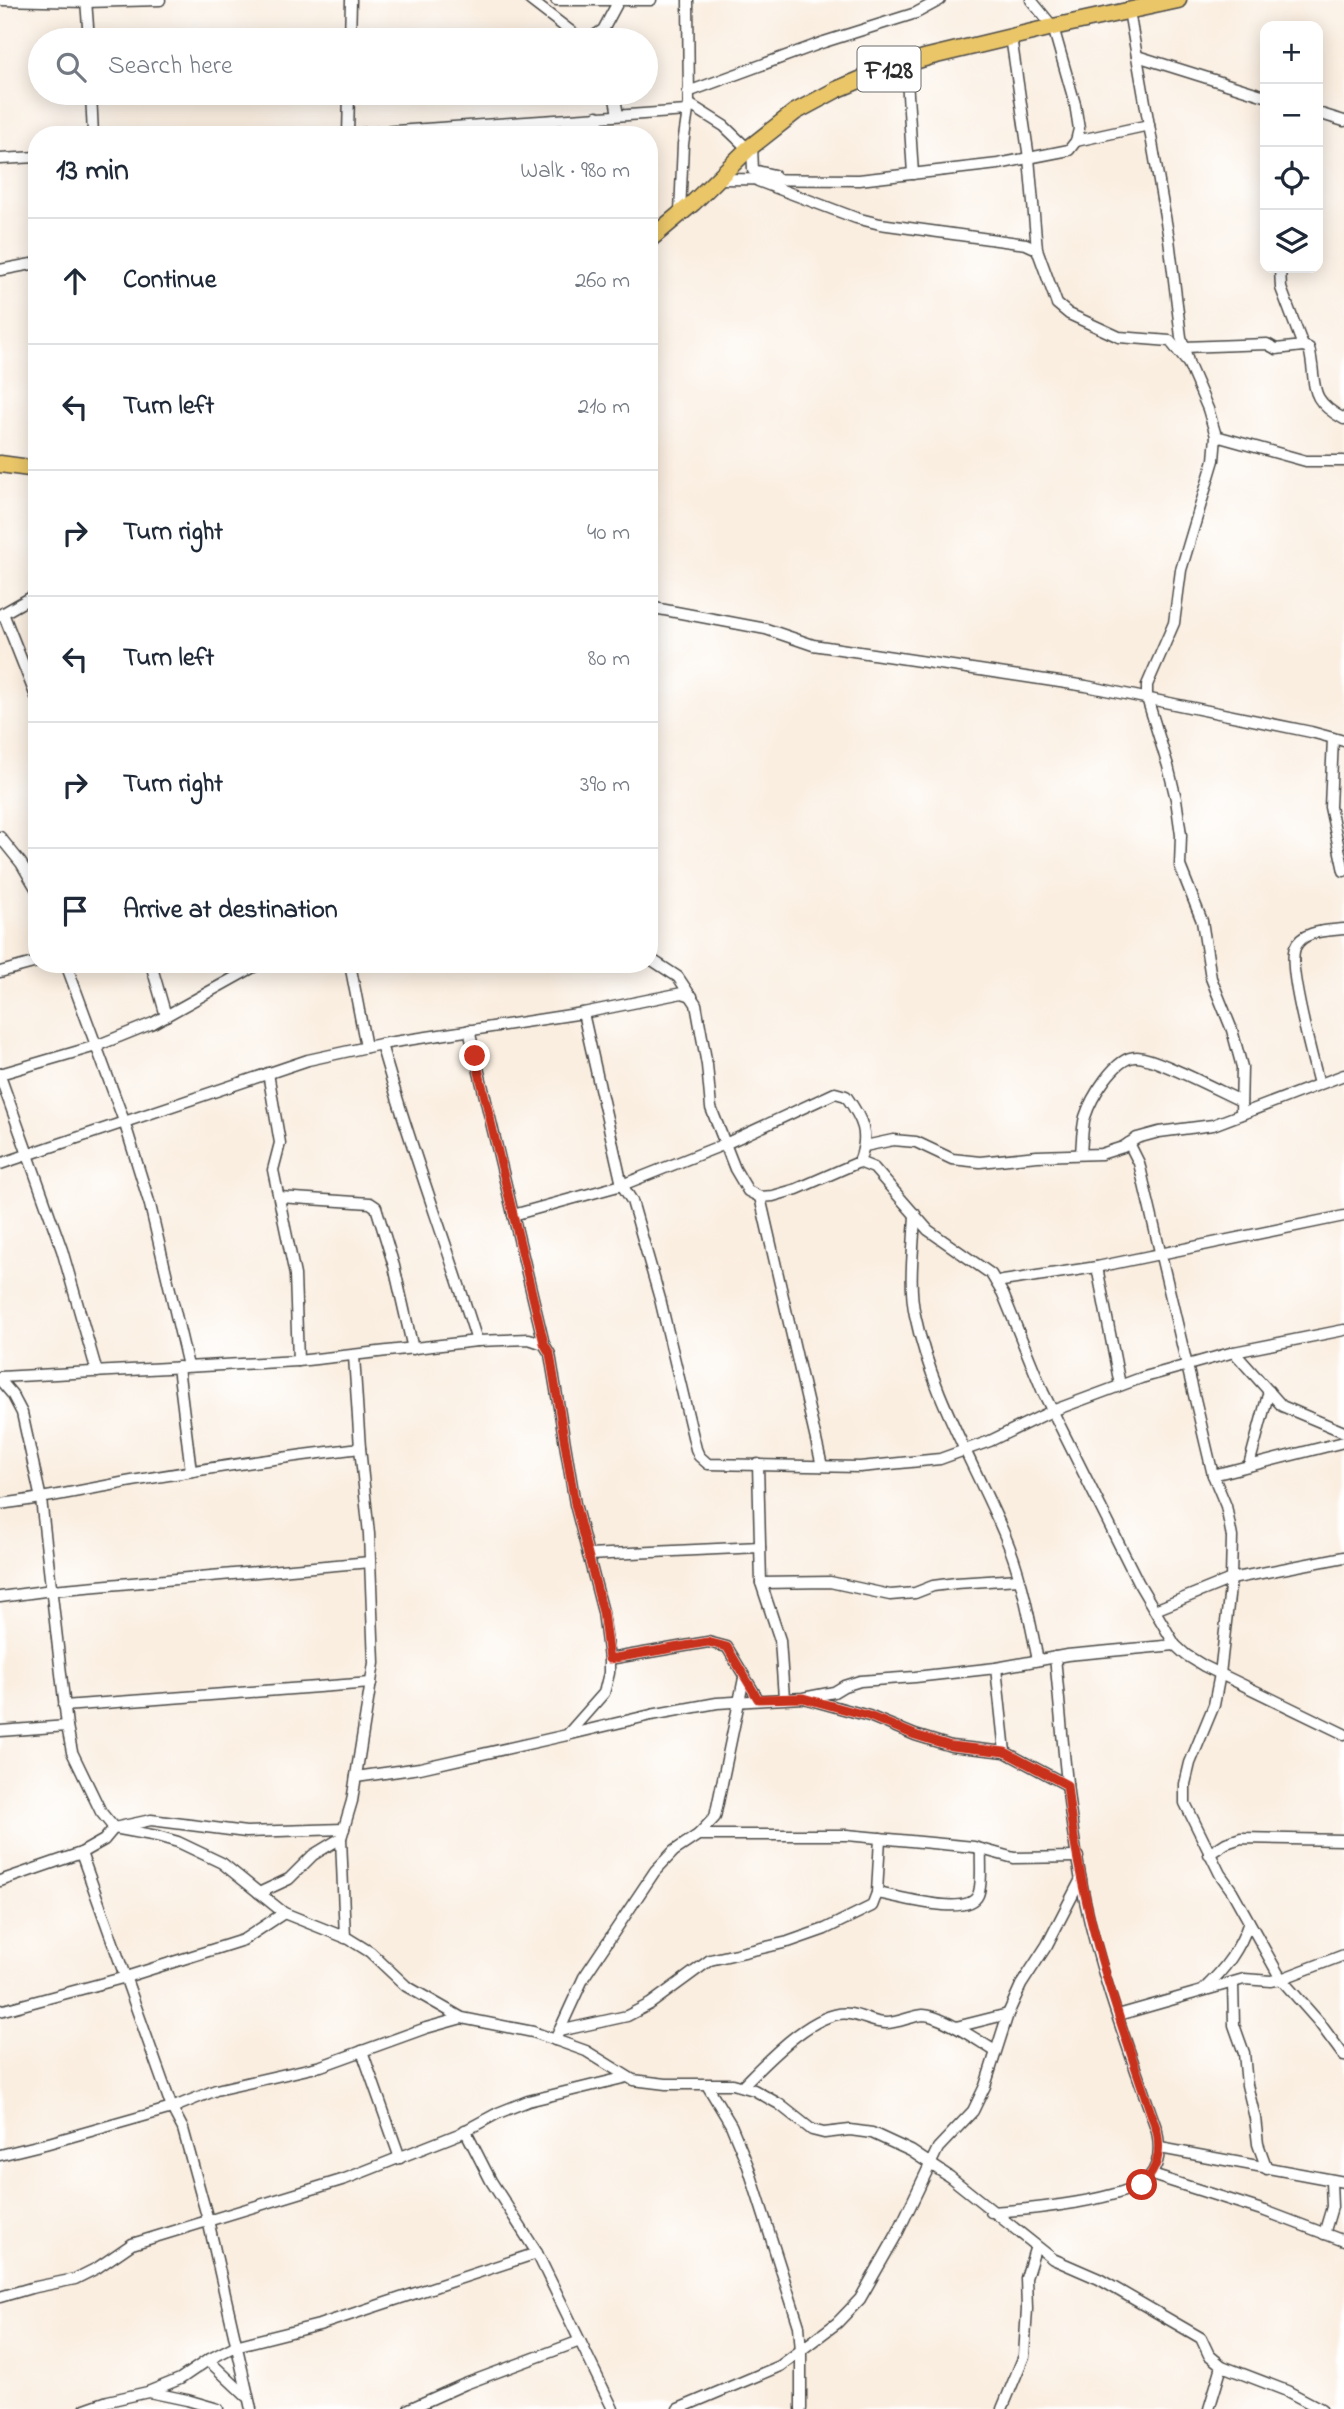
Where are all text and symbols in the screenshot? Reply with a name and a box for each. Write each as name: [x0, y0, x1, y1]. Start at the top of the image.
map controls: [1260, 21, 1323, 273]
button: +: [1260, 21, 1323, 84]
search box: [28, 28, 658, 105]
road number: F128: [858, 46, 920, 92]
icon: search: [52, 48, 90, 86]
text: Search here: [108, 48, 233, 86]
button: −: [1260, 84, 1323, 147]
button: locate: [1260, 147, 1323, 210]
text: 13 min: [56, 150, 129, 194]
text: Walk · 980 m: [520, 155, 630, 188]
button: layers: [1260, 210, 1323, 273]
icon: ahead: [56, 262, 94, 300]
text: Continue: [123, 262, 216, 300]
text: 260 m: [575, 265, 630, 298]
icon: left: [56, 388, 94, 426]
text: Turn left: [123, 388, 214, 426]
text: 210 m: [578, 391, 630, 424]
icon: right: [56, 514, 94, 552]
text: Turn right: [123, 514, 223, 552]
text: 40 m: [587, 517, 630, 550]
icon: left: [56, 640, 94, 678]
text: Turn left: [123, 640, 214, 678]
text: 80 m: [588, 643, 630, 676]
icon: right: [56, 766, 94, 804]
text: Turn right: [123, 766, 223, 804]
text: 390 m: [580, 769, 630, 802]
icon: arrive: [56, 892, 94, 930]
text: Arrive at destination: [123, 892, 338, 930]
route end: [459, 1040, 490, 1071]
route start: [1126, 2169, 1157, 2200]

